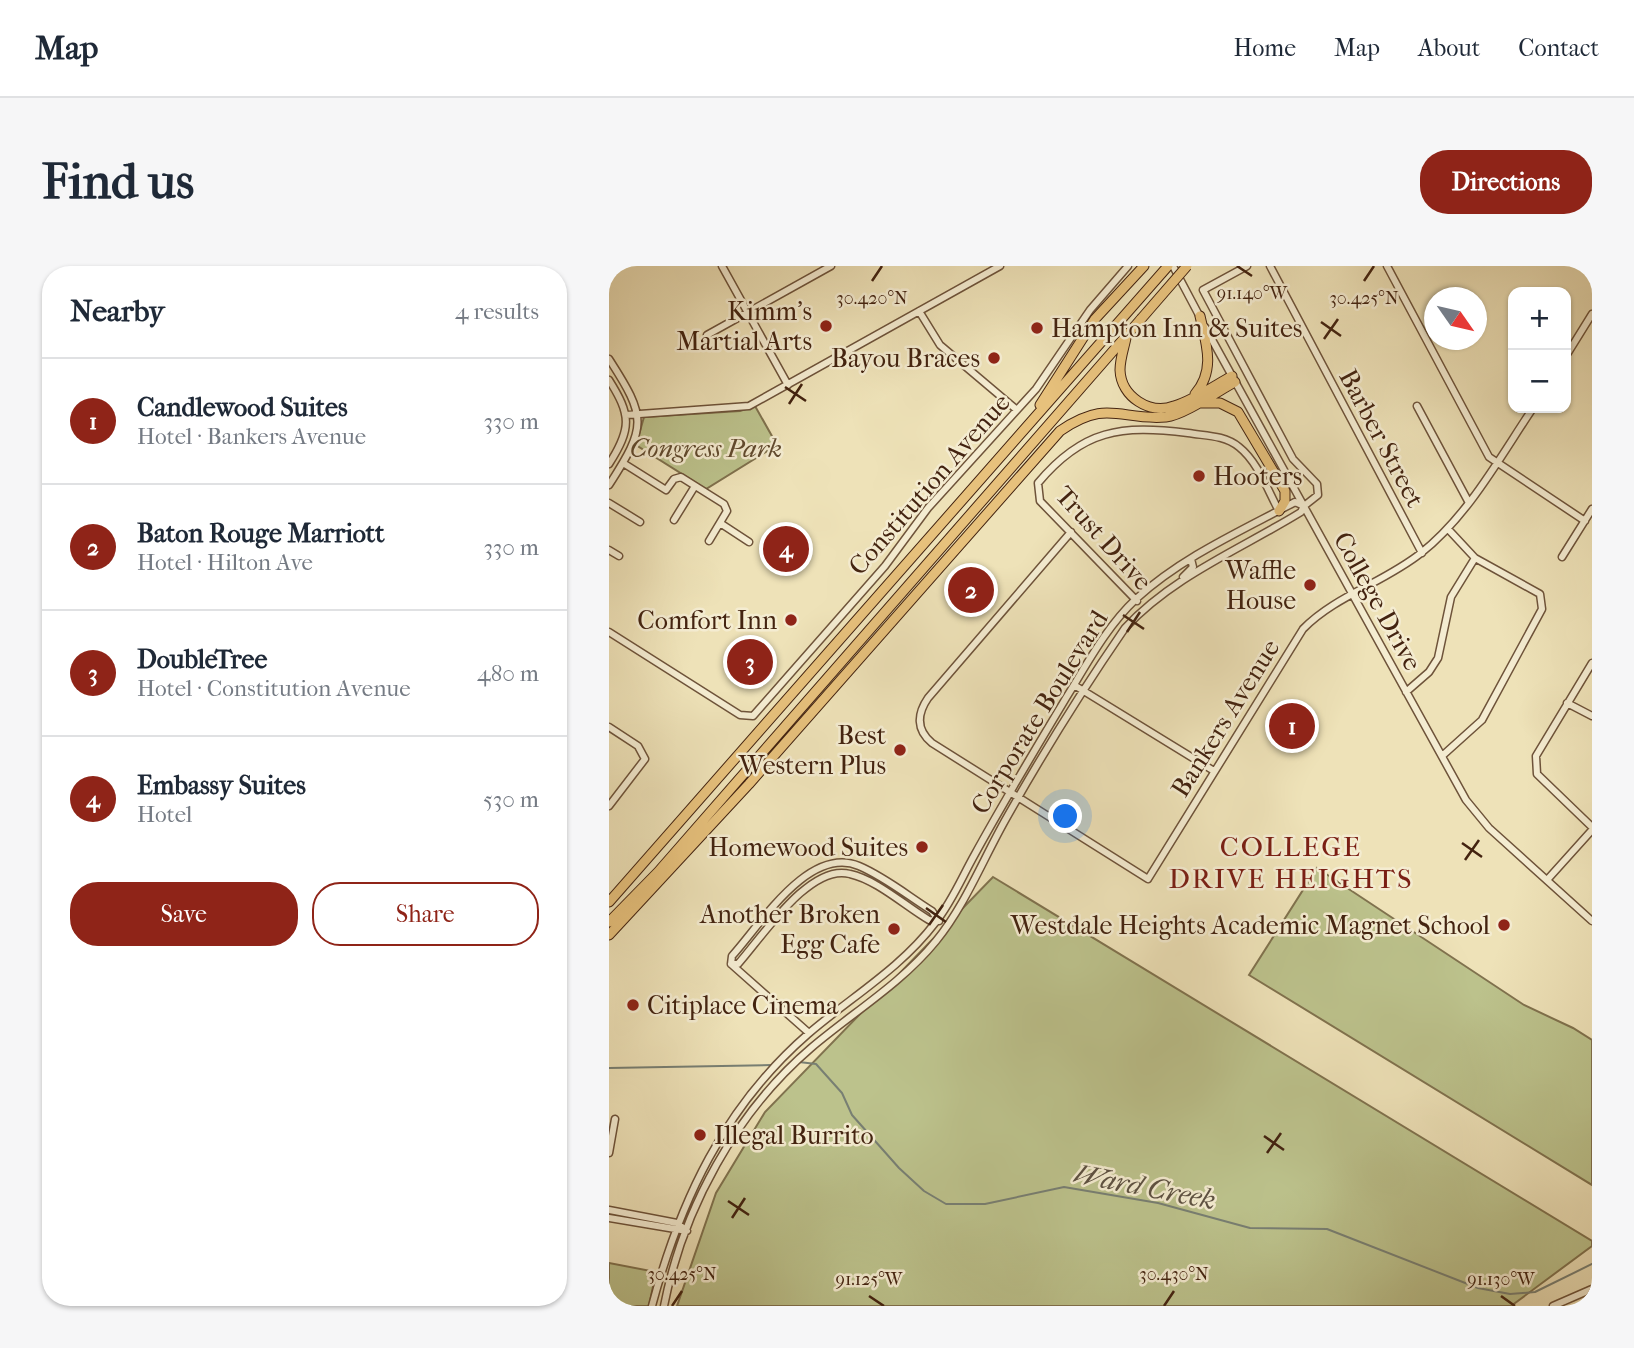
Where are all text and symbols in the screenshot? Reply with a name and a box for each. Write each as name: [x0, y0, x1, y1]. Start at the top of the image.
text: Map: [35, 29, 98, 68]
text: Home: [1234, 34, 1296, 62]
text: Map: [1334, 34, 1380, 62]
text: About: [1418, 34, 1480, 62]
text: Contact: [1518, 34, 1599, 62]
button: Directions: [1420, 150, 1592, 214]
text: Find us: [42, 153, 194, 211]
text: 91.140°W: [1217, 283, 1289, 304]
north arrow: [1424, 287, 1487, 350]
map controls: [1508, 287, 1571, 413]
button: +: [1508, 287, 1571, 350]
text: 30.420°N: [836, 288, 908, 309]
text: 30.425°N: [1329, 288, 1399, 309]
text: Nearby: [70, 294, 165, 329]
place label: Kimm's Martial Arts: [676, 296, 812, 357]
text: 4 results: [455, 298, 539, 325]
place label: Hampton Inn & Suites: [1051, 313, 1302, 344]
marker: Kimm's Martial Arts: [818, 318, 834, 334]
marker: Hampton Inn & Suites: [1029, 320, 1045, 336]
place label: Bayou Braces: [831, 343, 980, 374]
marker: Bayou Braces: [986, 350, 1002, 366]
button: −: [1508, 350, 1571, 413]
street label: Barber Street: [1332, 364, 1431, 513]
street label: Constitution Avenue: [842, 387, 1017, 581]
text: Candlewood Suites: [137, 392, 348, 423]
text: 1: [89, 408, 97, 435]
text: 330 m: [483, 408, 539, 435]
text: Hotel · Bankers Avenue: [137, 423, 366, 450]
park label: Congress Park: [630, 433, 782, 464]
place label: Hooters: [1213, 461, 1302, 492]
marker: Hooters: [1191, 468, 1207, 484]
street label: Trust Drive: [1049, 480, 1159, 597]
text: Baton Rouge Marriott: [137, 518, 384, 549]
pin: 4: [763, 523, 809, 575]
street label: College Drive: [1327, 527, 1428, 676]
text: 2: [87, 534, 99, 561]
text: 330 m: [483, 534, 539, 561]
text: Hotel · Hilton Ave: [137, 549, 313, 576]
place label: Waffle House: [1224, 555, 1296, 616]
pin: 2: [948, 564, 994, 616]
marker: Waffle House: [1302, 577, 1318, 593]
street label: Corporate Boulevard: [964, 604, 1115, 820]
place label: Comfort Inn: [637, 605, 777, 636]
marker: Comfort Inn: [783, 612, 799, 628]
street label: Bankers Avenue: [1165, 634, 1286, 803]
pin: 3: [727, 636, 773, 688]
text: DoubleTree: [137, 644, 267, 675]
text: 3: [88, 660, 98, 687]
text: 480 m: [477, 660, 539, 687]
text: Hotel · Constitution Avenue: [137, 675, 411, 702]
pin: 1: [1269, 700, 1315, 752]
place label: Best Western Plus: [738, 720, 887, 781]
marker: Best Western Plus: [892, 742, 908, 758]
text: Embassy Suites: [137, 770, 306, 801]
text: 4: [86, 786, 100, 813]
text: 530 m: [483, 786, 539, 813]
your location: [1048, 799, 1082, 833]
text: Hotel: [137, 801, 192, 828]
district label: COLLEGE DRIVE HEIGHTS: [1169, 830, 1413, 895]
place label: Homewood Suites: [708, 832, 908, 863]
marker: Homewood Suites: [914, 839, 930, 855]
button: Save: [70, 882, 298, 946]
button: Share: [312, 882, 539, 946]
place label: Another Broken Egg Cafe: [699, 899, 880, 960]
place label: Westdale Heights Academic Magnet School: [1010, 910, 1490, 941]
marker: Westdale Heights Academic Magnet School: [1496, 917, 1512, 933]
marker: Another Broken Egg Cafe: [886, 921, 902, 937]
place label: Citiplace Cinema: [647, 990, 839, 1021]
marker: Citiplace Cinema: [625, 997, 641, 1013]
place label: Illegal Burrito: [714, 1120, 874, 1151]
marker: Illegal Burrito: [692, 1127, 708, 1143]
water label: Ward Creek: [1071, 1157, 1219, 1216]
text: 30.425°N: [647, 1264, 717, 1285]
text: 30.430°N: [1139, 1264, 1209, 1285]
text: 91.125°W: [835, 1269, 904, 1290]
text: 91.130°W: [1467, 1269, 1536, 1290]

